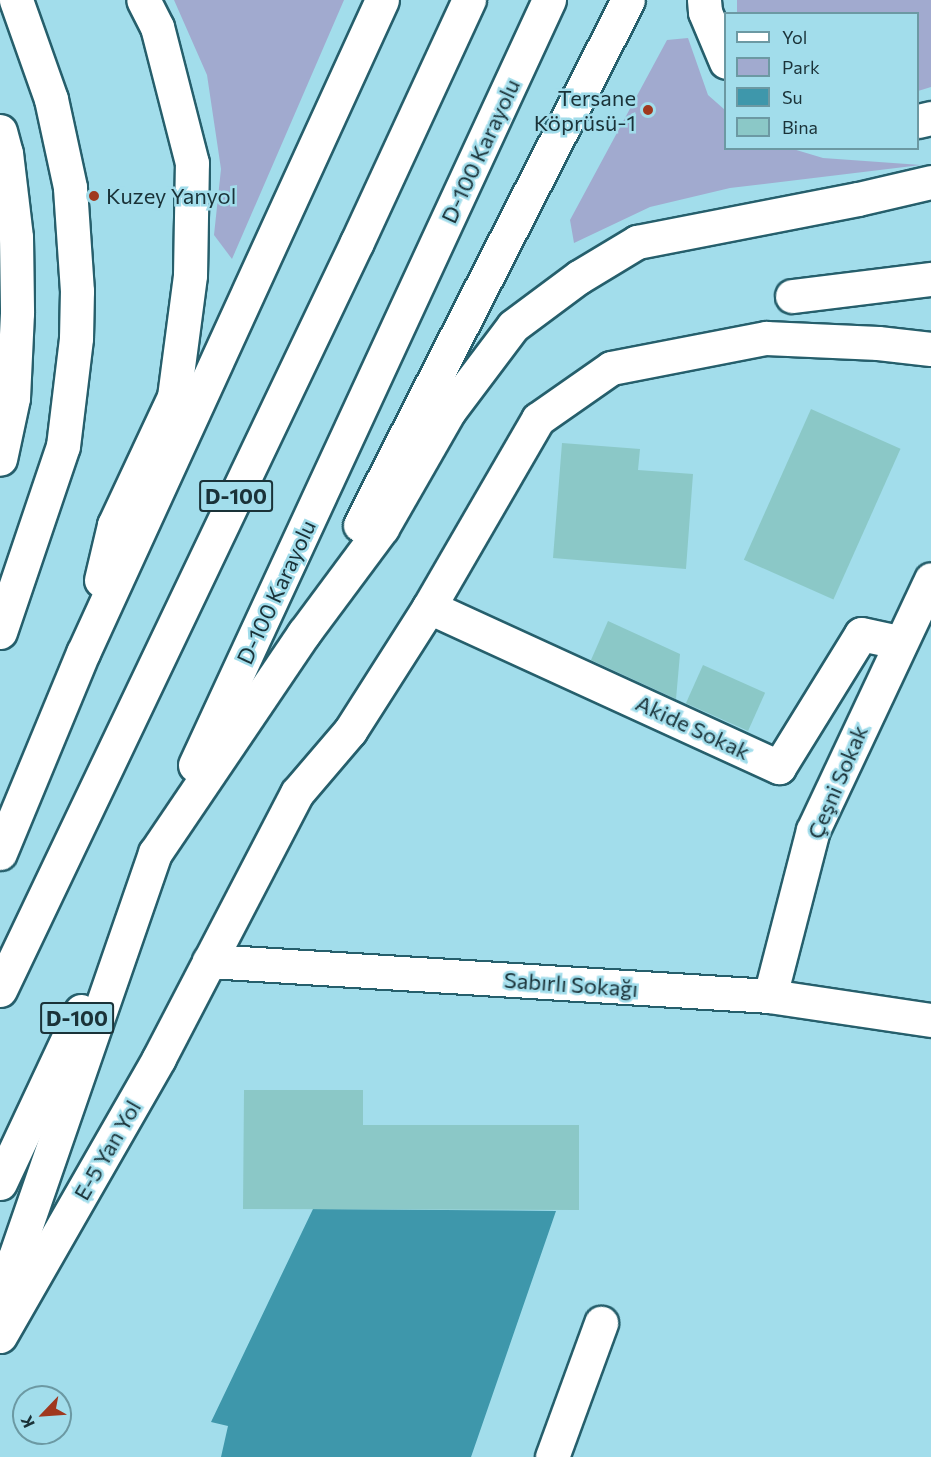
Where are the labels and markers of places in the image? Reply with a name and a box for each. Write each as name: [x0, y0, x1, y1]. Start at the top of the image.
place label: Tersane Köprüsü-1: [534, 84, 636, 136]
marker: Tersane Köprüsü-1: [641, 103, 655, 117]
place label: Kuzey Yanyol: [106, 183, 236, 209]
marker: Kuzey Yanyol: [87, 189, 101, 203]

